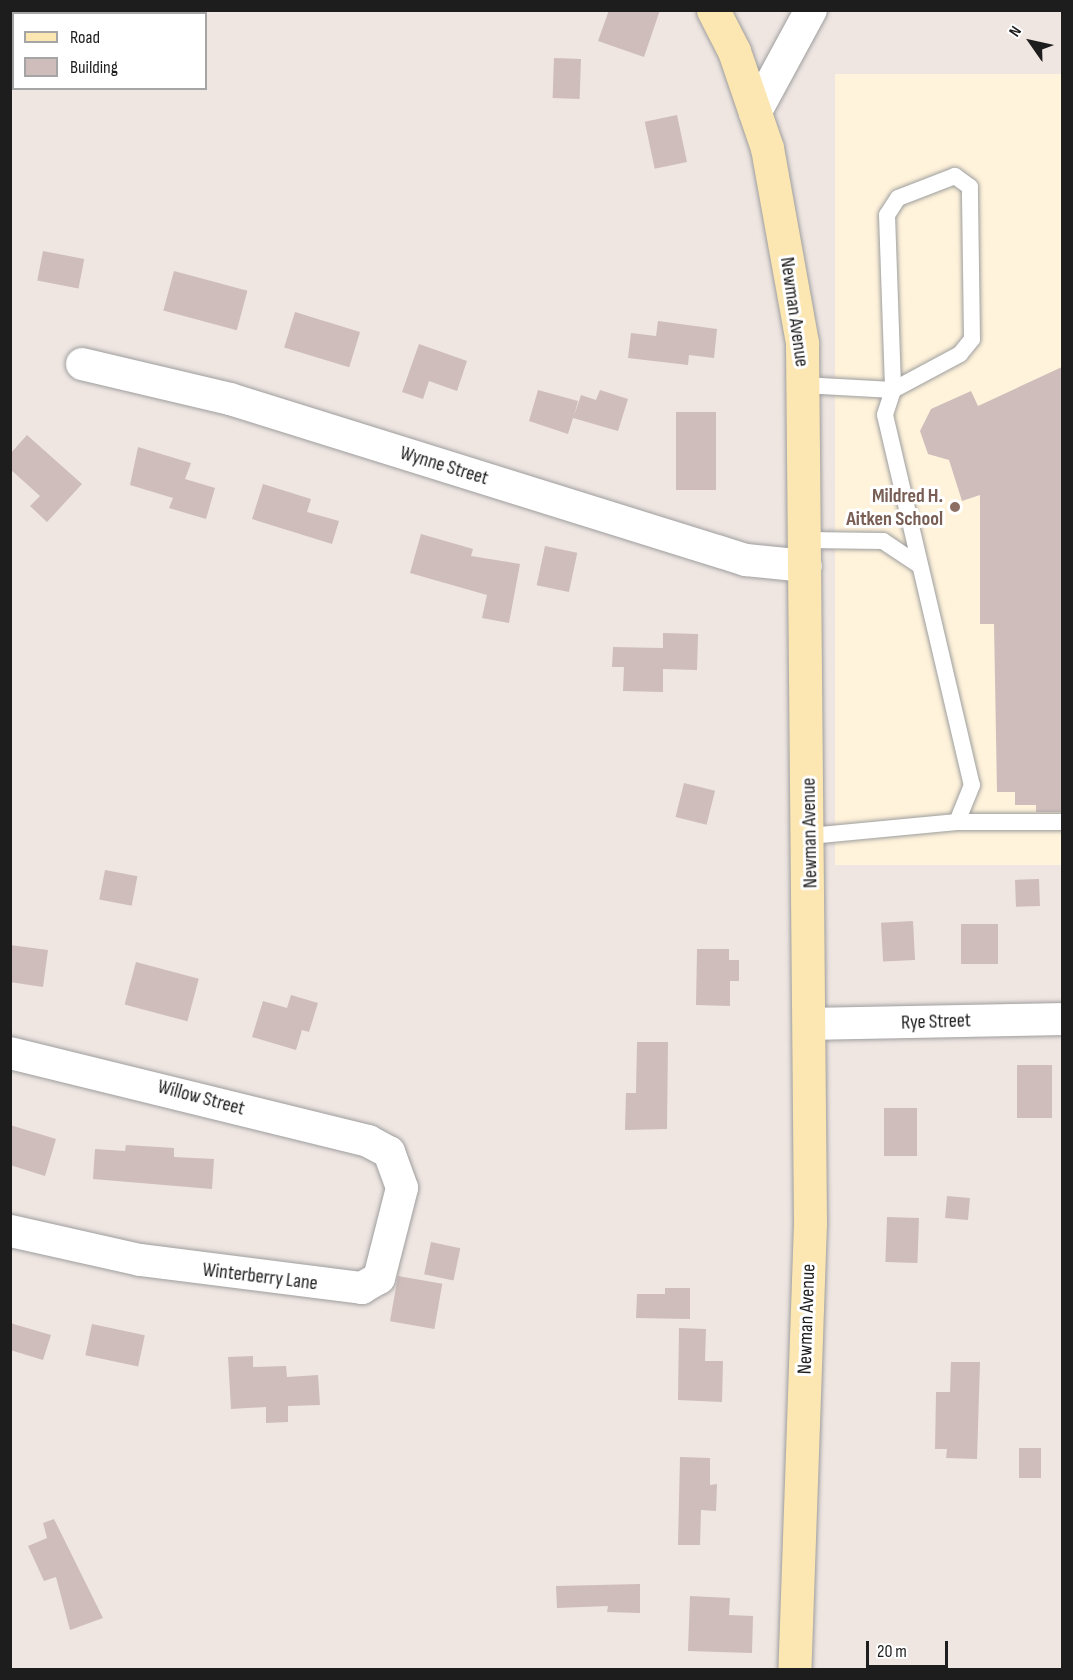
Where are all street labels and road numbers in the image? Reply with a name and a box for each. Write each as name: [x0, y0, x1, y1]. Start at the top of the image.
street label: Newman Avenue: [774, 256, 814, 368]
street label: Wynne Street: [397, 441, 491, 491]
street label: Newman Avenue: [797, 778, 823, 888]
street label: Rye Street: [901, 1009, 971, 1035]
street label: Willow Street: [155, 1075, 247, 1121]
street label: Winterberry Lane: [201, 1258, 319, 1296]
street label: Newman Avenue: [793, 1263, 821, 1375]

